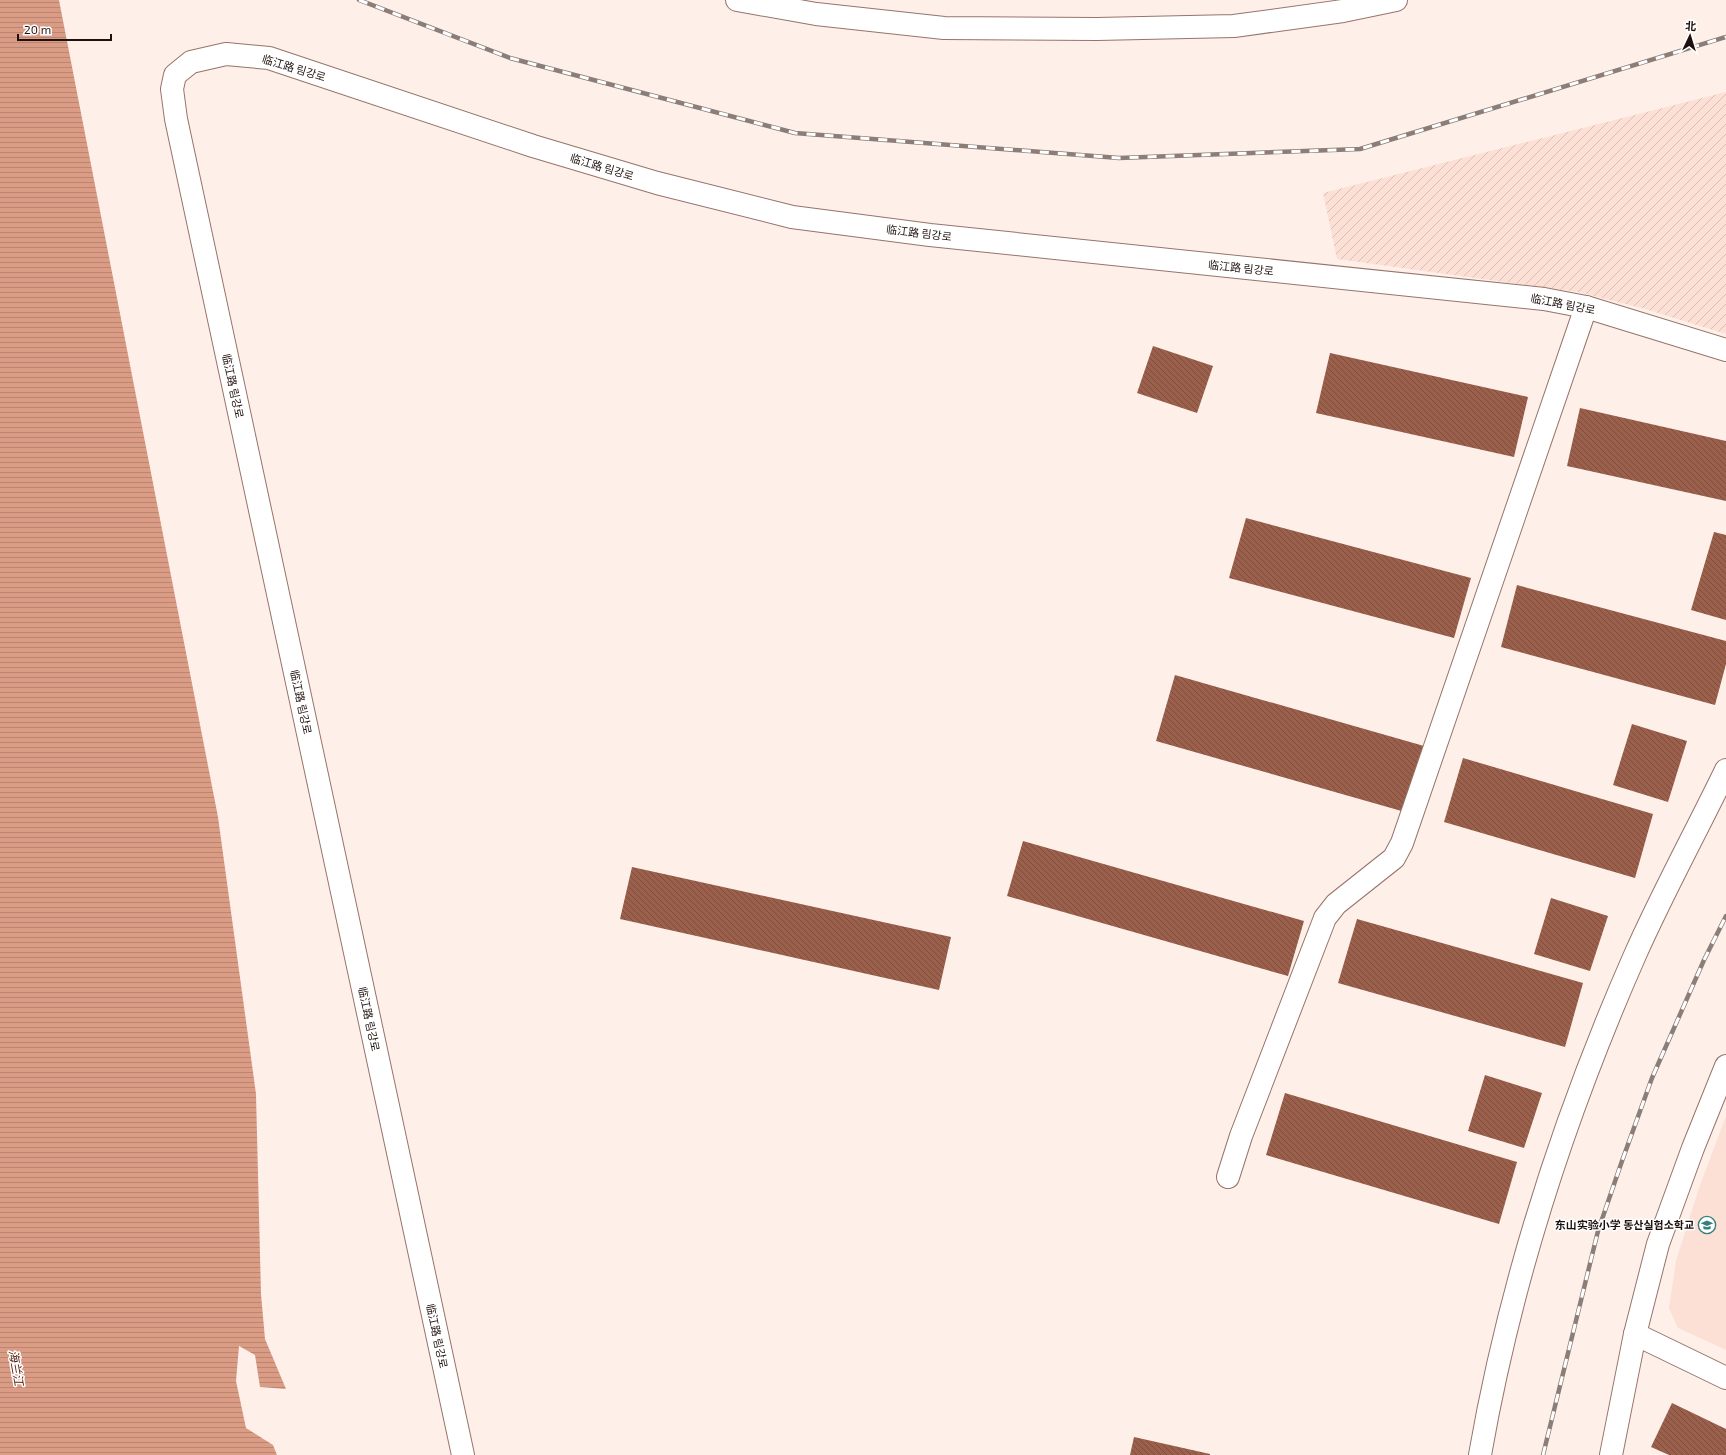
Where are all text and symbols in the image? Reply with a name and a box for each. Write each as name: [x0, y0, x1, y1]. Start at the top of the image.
scale bar: [18, 16, 111, 42]
north arrow: [1670, 16, 1710, 56]
text: 北: [1685, 19, 1697, 32]
text: 20 m: [24, 22, 51, 36]
street label: 临江路 림강로: [261, 52, 328, 83]
street label: 临江路 림강로: [569, 151, 636, 182]
street label: 临江路 림강로: [886, 222, 953, 243]
street label: 临江路 림강로: [1208, 258, 1274, 277]
street label: 临江路 림강로: [1530, 291, 1597, 316]
street label: 临江路 림강로: [220, 352, 247, 419]
street label: 临江路 림강로: [288, 668, 315, 735]
street label: 临江路 림강로: [356, 985, 383, 1052]
school or university icon: 东山实验小学 동산실험소학교: [1697, 1215, 1717, 1235]
place label: 东山实验小学 동산실험소학교: [1555, 1218, 1694, 1231]
street label: 临江路 림강로: [424, 1302, 451, 1369]
water label: 海兰江: [7, 1349, 27, 1389]

